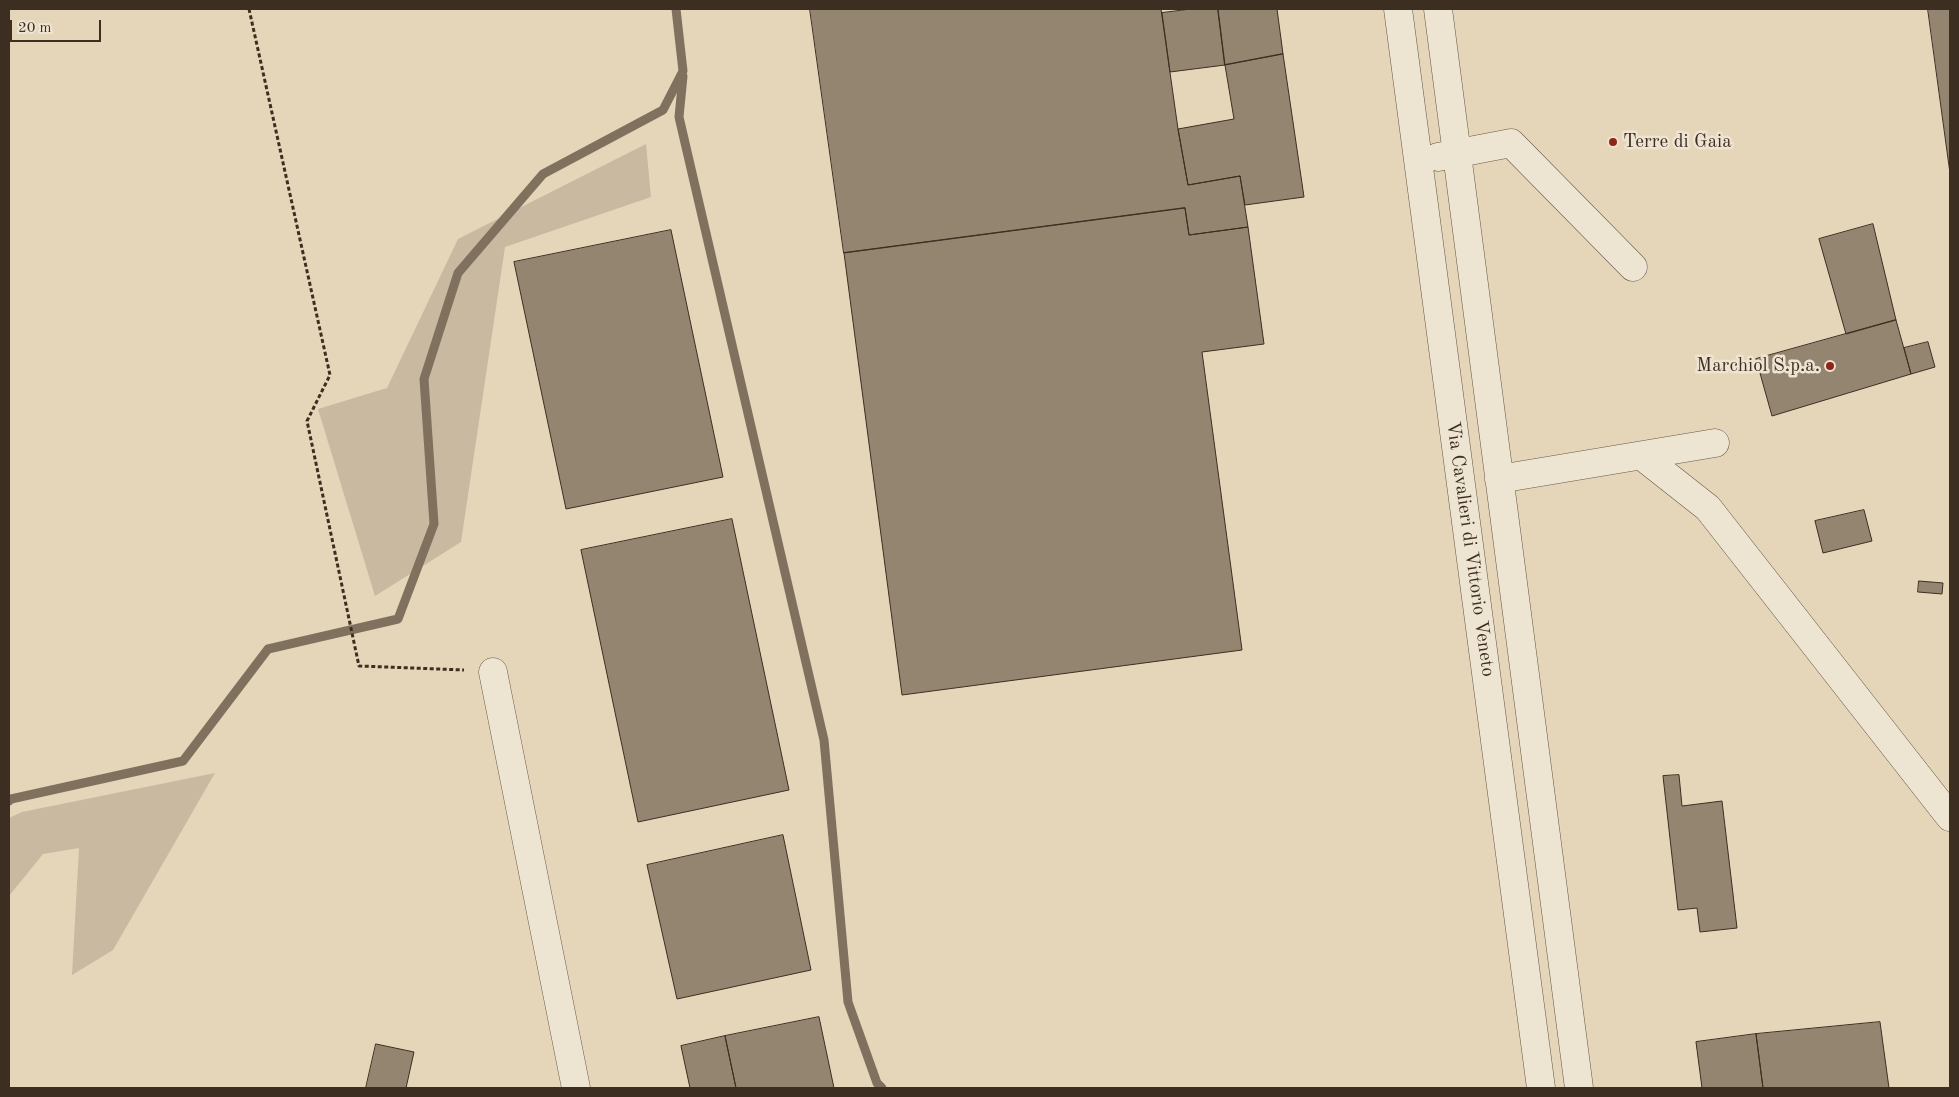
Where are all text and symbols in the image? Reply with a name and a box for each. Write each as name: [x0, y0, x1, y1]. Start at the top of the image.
scale bar: [12, 10, 104, 42]
text: 20 m: [18, 21, 52, 36]
place label: Terre di Gaia: [1623, 131, 1732, 153]
marker: Terre di Gaia: [1607, 136, 1619, 148]
place label: Marchiol S.p.a.: [1696, 355, 1820, 377]
marker: Marchiol S.p.a.: [1824, 360, 1836, 372]
street label: Via Cavalieri di Vittorio Veneto: [1441, 420, 1499, 678]

